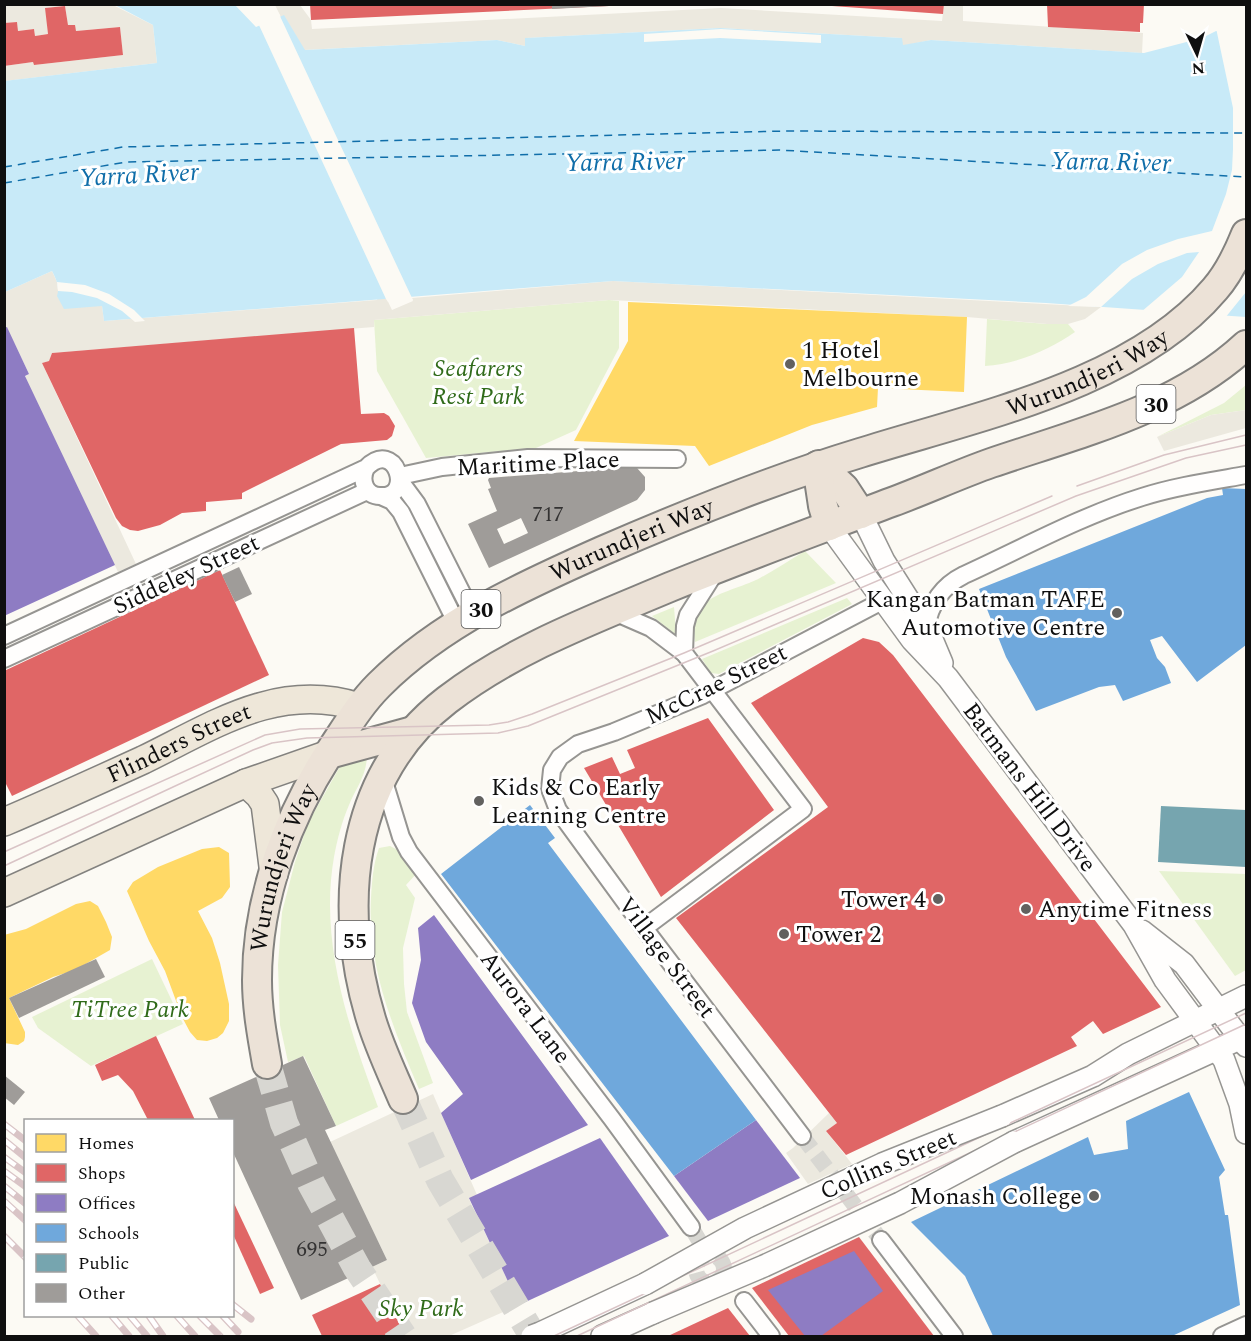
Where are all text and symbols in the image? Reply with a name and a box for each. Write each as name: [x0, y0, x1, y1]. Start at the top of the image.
north arrow: [1167, 24, 1227, 84]
text: N: [1191, 55, 1206, 80]
water label: Yarra River: [564, 141, 687, 183]
water label: Yarra River: [1050, 141, 1173, 183]
water label: Yarra River: [78, 152, 201, 198]
street label: Wurundjeri Way: [1002, 319, 1178, 427]
place label: 1 Hotel Melbourne: [802, 333, 919, 397]
park label: Seafarers Rest Park: [432, 351, 524, 415]
marker: 1 Hotel Melbourne: [783, 357, 797, 371]
road number: 30: [1136, 385, 1176, 423]
street label: Maritime Place: [456, 442, 621, 486]
street label: Wurundjeri Way: [544, 489, 721, 591]
house number: 717: [532, 499, 564, 531]
street label: Siddeley Street: [107, 525, 266, 625]
place label: Kangan Batman TAFE Automotive Centre: [866, 582, 1105, 646]
road number: 30: [462, 590, 500, 628]
marker: Kangan Batman TAFE Automotive Centre: [1110, 606, 1124, 620]
street label: McCrae Street: [639, 635, 794, 735]
street label: Flinders Street: [101, 694, 256, 793]
street label: Batmans Hill Drive: [953, 695, 1105, 880]
place label: Kids & Co Early Learning Centre: [491, 770, 666, 834]
street label: Wurundjeri Way: [241, 776, 328, 954]
marker: Kids & Co Early Learning Centre: [472, 794, 486, 808]
place label: Tower 4: [841, 882, 926, 918]
street label: Village Street: [608, 889, 724, 1026]
marker: Tower 4: [931, 892, 945, 906]
place label: Anytime Fitness: [1038, 892, 1212, 928]
marker: Anytime Fitness: [1019, 902, 1033, 916]
place label: Tower 2: [796, 917, 881, 953]
road number: 55: [336, 921, 374, 959]
marker: Tower 2: [777, 927, 791, 941]
street label: Aurora Lane: [471, 943, 580, 1072]
park label: TiTree Park: [71, 992, 189, 1028]
legend: [24, 1119, 234, 1317]
street label: Collins Street: [814, 1120, 962, 1210]
text: Homes: [78, 1130, 134, 1157]
text: Shops: [78, 1160, 126, 1187]
place label: Monash College: [910, 1179, 1082, 1215]
marker: Monash College: [1087, 1189, 1101, 1203]
text: Offices: [78, 1190, 136, 1217]
text: Schools: [78, 1220, 140, 1247]
house number: 695: [296, 1234, 328, 1266]
text: Public: [78, 1250, 129, 1277]
text: Other: [78, 1280, 125, 1307]
park label: Sky Park: [379, 1291, 463, 1327]

